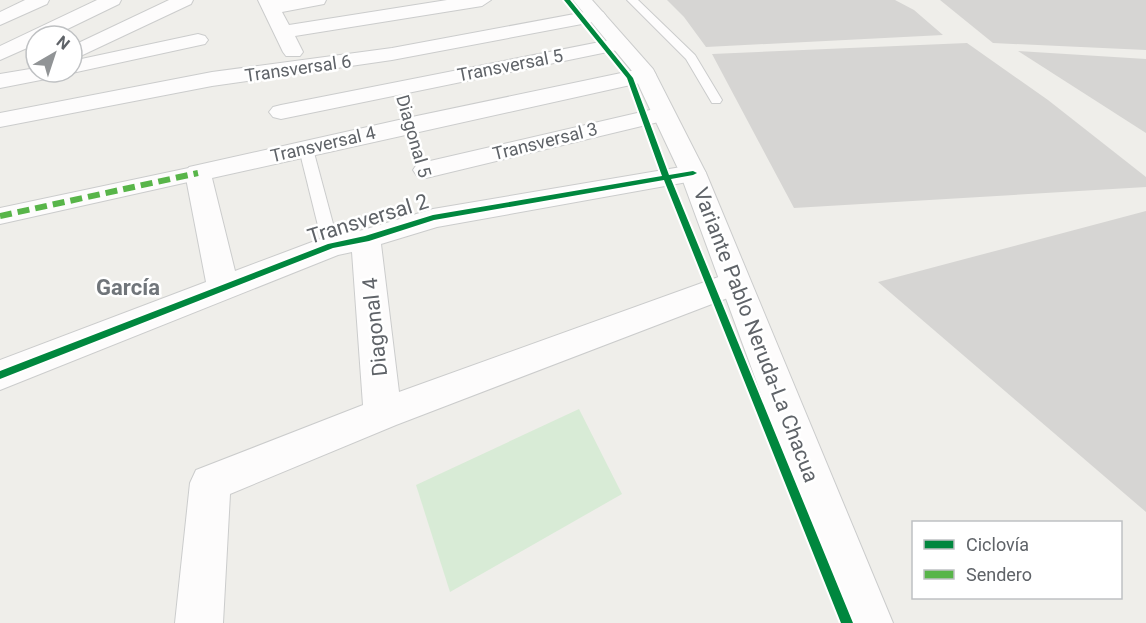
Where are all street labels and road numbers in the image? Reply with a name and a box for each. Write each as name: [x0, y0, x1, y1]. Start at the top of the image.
street label: Transversal 5: [455, 44, 565, 86]
street label: Transversal 6: [243, 50, 353, 86]
street label: Diagonal 5: [392, 92, 436, 180]
street label: Transversal 3: [490, 118, 600, 164]
street label: Transversal 4: [268, 122, 378, 166]
street label: Variante Pablo Neruda-La Chacua: [689, 184, 823, 486]
street label: Transversal 2: [305, 189, 431, 249]
street label: Diagonal 4: [358, 276, 392, 378]

